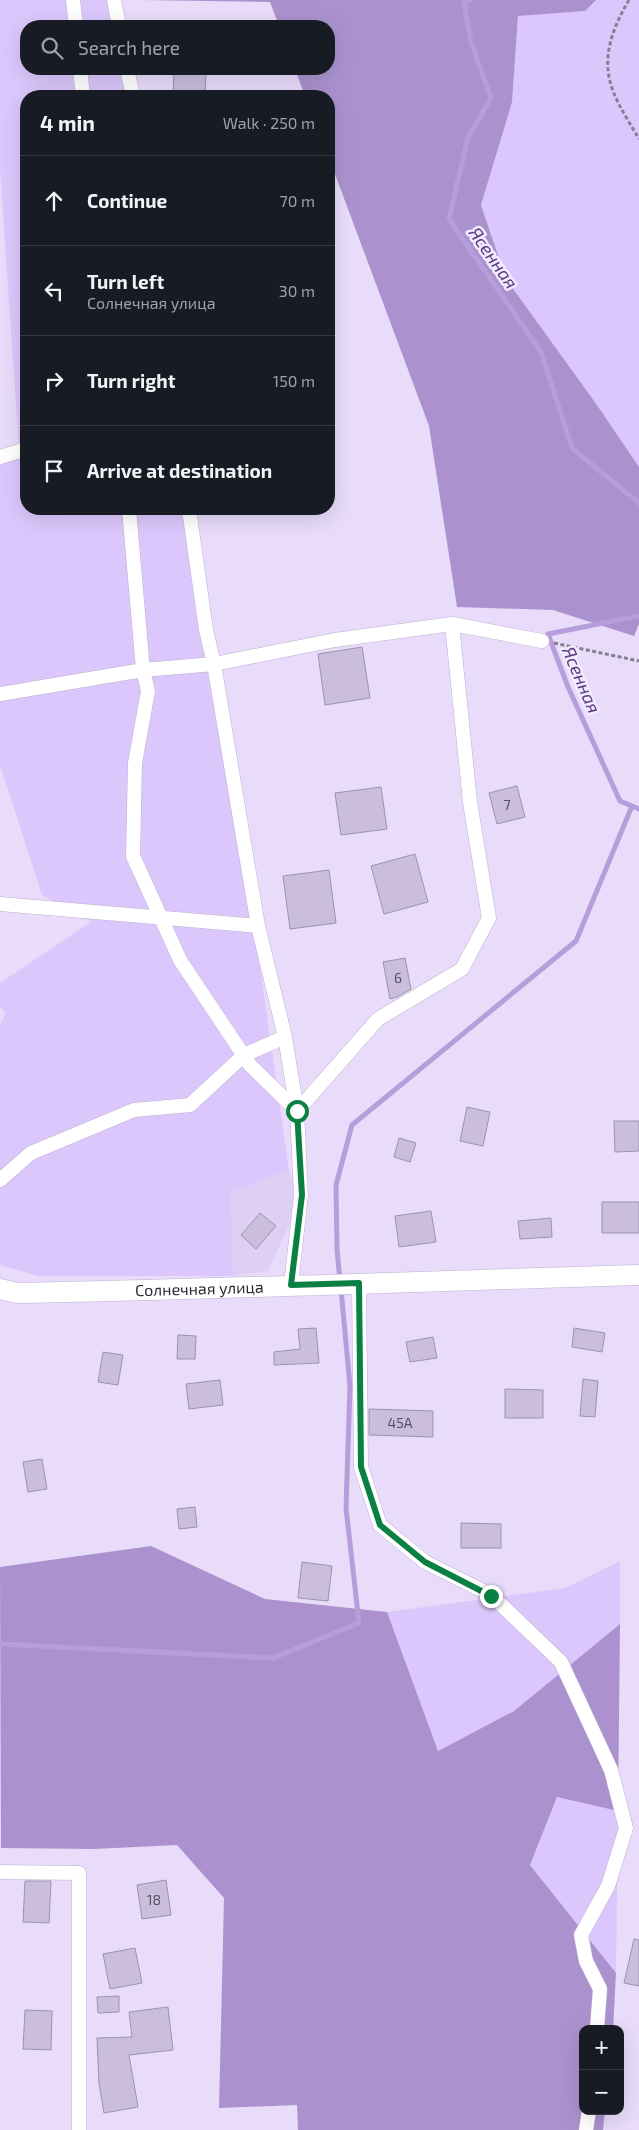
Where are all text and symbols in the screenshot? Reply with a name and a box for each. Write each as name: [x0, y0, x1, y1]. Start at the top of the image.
search box: [20, 20, 335, 75]
icon: search: [38, 34, 66, 62]
text: Search here: [78, 36, 180, 59]
text: 4 min: [40, 110, 95, 135]
text: Walk · 250 m: [223, 113, 315, 132]
icon: ahead: [40, 187, 68, 215]
text: Continue: [87, 189, 167, 212]
text: 70 m: [280, 191, 315, 210]
water label: Ясенная: [465, 222, 523, 292]
text: Turn left: [87, 270, 164, 293]
icon: left: [40, 277, 68, 305]
text: 30 m: [279, 281, 315, 300]
text: Солнечная улица: [87, 293, 216, 312]
icon: right: [40, 367, 68, 395]
text: Turn right: [87, 369, 175, 392]
text: 150 m: [273, 371, 315, 390]
icon: arrive: [40, 457, 68, 485]
text: Arrive at destination: [87, 459, 272, 482]
water label: Ясенная: [558, 643, 606, 716]
house number: 7: [503, 796, 511, 813]
house number: 6: [394, 969, 402, 986]
route start: [286, 1100, 309, 1123]
street label: Солнечная улица: [135, 1277, 264, 1299]
house number: 45А: [388, 1414, 413, 1431]
route end: [480, 1585, 503, 1608]
house number: 18: [147, 1891, 161, 1908]
map controls: [579, 2025, 624, 2115]
button: +: [579, 2025, 624, 2070]
button: −: [579, 2070, 624, 2115]

